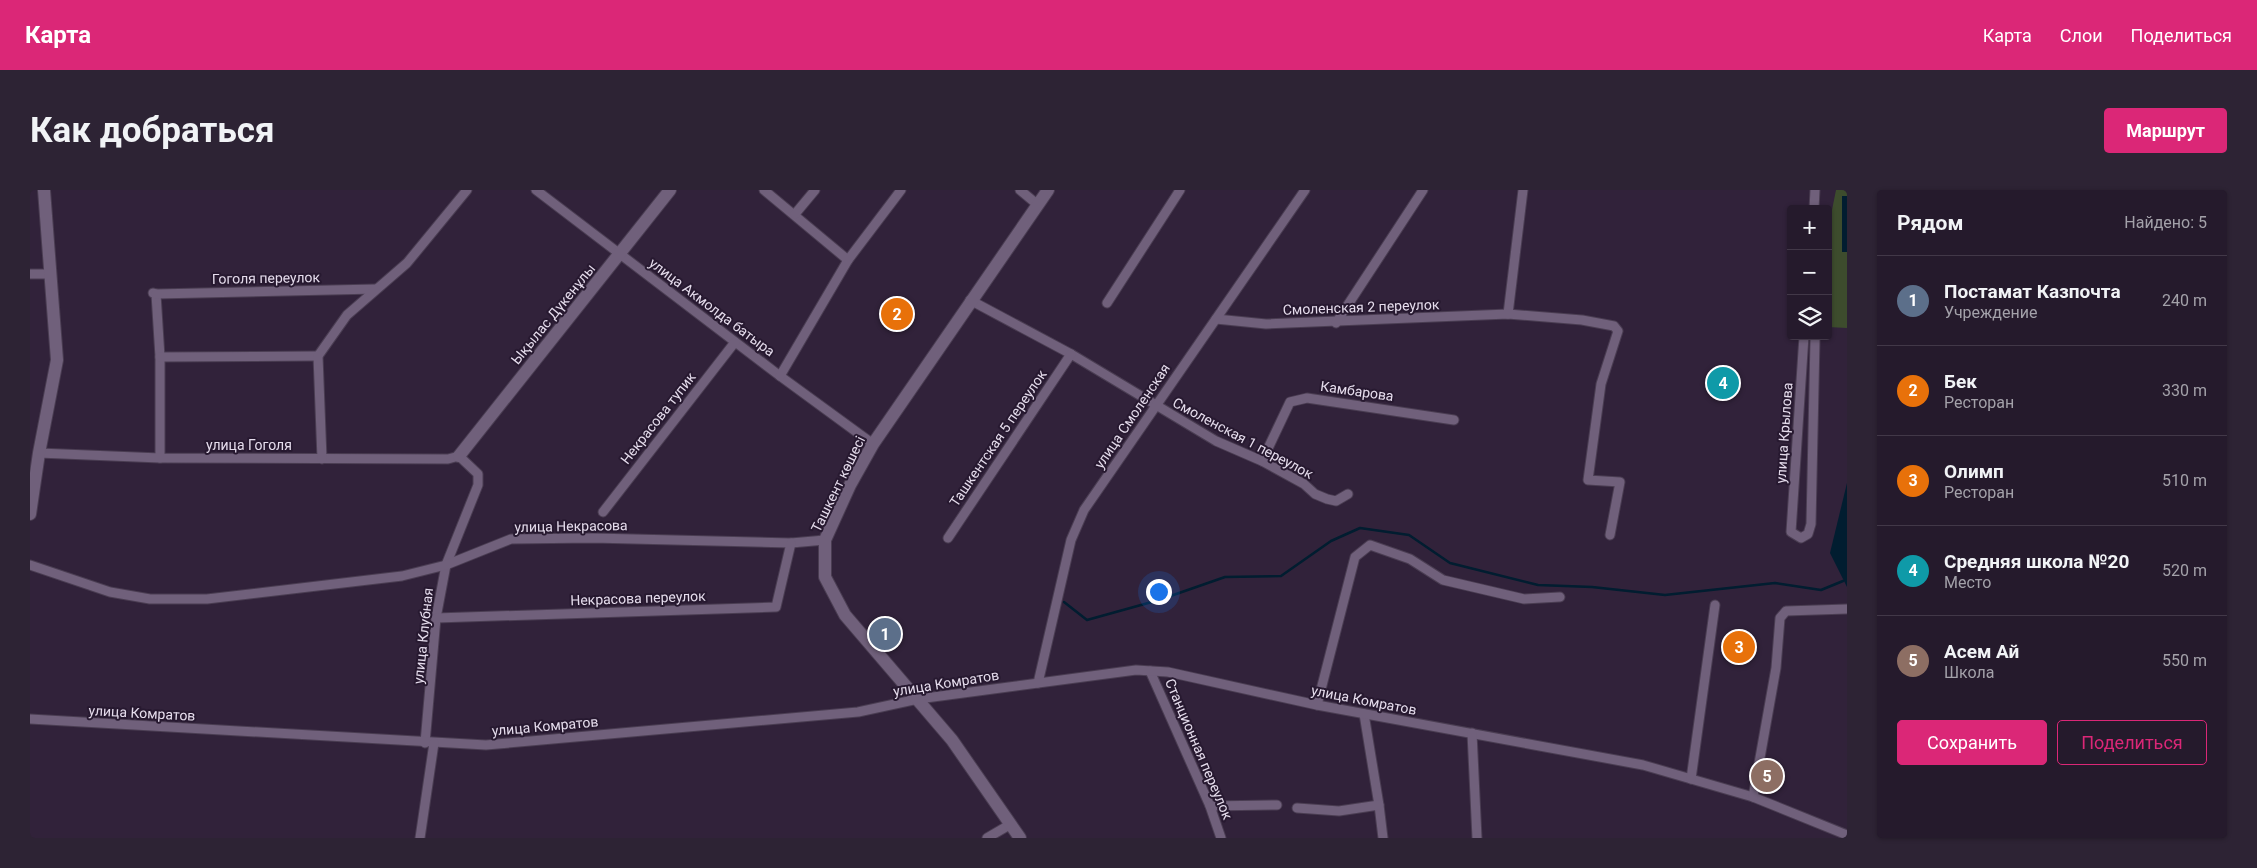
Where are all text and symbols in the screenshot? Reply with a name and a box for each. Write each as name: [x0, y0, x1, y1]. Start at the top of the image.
text: Карта: [25, 21, 91, 49]
text: Карта: [1983, 25, 2032, 46]
text: Слои: [2060, 25, 2103, 46]
text: Поделиться: [2131, 25, 2232, 46]
button: Маршрут: [2104, 108, 2227, 153]
text: Как добраться: [30, 110, 275, 151]
map controls: [1787, 205, 1832, 340]
button: +: [1787, 205, 1832, 250]
text: Рядом: [1897, 211, 1963, 235]
text: Найдено: 5: [2124, 213, 2207, 232]
button: −: [1787, 250, 1832, 295]
street label: улица Акмолда батыра: [646, 255, 778, 359]
street label: Ықылас Дүкенұлы: [508, 261, 598, 367]
street label: Гоголя переулок: [212, 269, 321, 287]
text: Постамат Казпочта: [1944, 280, 2121, 303]
text: 1: [1908, 291, 1918, 310]
text: 240 m: [2162, 291, 2207, 310]
pin: 2: [881, 295, 913, 333]
button: layers: [1787, 295, 1832, 340]
street label: Смоленская 2 переулок: [1282, 296, 1440, 318]
text: Учреждение: [1944, 303, 2037, 322]
street label: улица Смоленская: [1091, 361, 1173, 471]
pin: 4: [1707, 364, 1739, 402]
street label: Ташкентская 5 переулок: [946, 366, 1050, 509]
street label: Некрасова тупик: [617, 369, 699, 467]
text: Бек: [1944, 370, 1977, 393]
street label: Камбарова: [1319, 378, 1395, 404]
text: 2: [1908, 381, 1918, 400]
text: 330 m: [2162, 381, 2207, 400]
street label: улица Крылова: [1772, 382, 1796, 484]
text: Ресторан: [1944, 393, 2014, 412]
street label: Смоленская 1 переулок: [1170, 394, 1316, 482]
street label: Ташкент көшесі: [808, 433, 868, 535]
street label: улица Гоголя: [206, 437, 292, 453]
text: Олимп: [1944, 460, 2004, 483]
text: 3: [1908, 471, 1918, 490]
text: 510 m: [2162, 471, 2207, 490]
text: Ресторан: [1944, 483, 2014, 502]
street label: улица Некрасова: [514, 517, 628, 535]
text: Средняя школа №20: [1944, 550, 2129, 573]
text: 4: [1908, 561, 1918, 580]
text: 520 m: [2162, 561, 2207, 580]
text: Место: [1944, 573, 1991, 592]
your location: [1146, 579, 1172, 605]
street label: улица Клубная: [410, 587, 436, 685]
street label: Некрасова переулок: [570, 588, 706, 608]
pin: 1: [869, 615, 901, 653]
pin: 3: [1723, 628, 1755, 666]
text: Асем Ай: [1944, 640, 2019, 663]
text: 5: [1908, 651, 1918, 670]
text: 550 m: [2162, 651, 2207, 670]
text: Школа: [1944, 663, 1995, 682]
street label: улица Комратов: [892, 667, 1000, 699]
street label: Станционная переулок: [1162, 676, 1236, 822]
street label: улица Комратов: [1310, 682, 1418, 718]
street label: улица Комратов: [88, 702, 196, 724]
street label: улица Комратов: [491, 713, 599, 739]
button: Сохранить: [1897, 720, 2047, 765]
button: Поделиться: [2057, 720, 2207, 765]
pin: 5: [1751, 757, 1783, 795]

